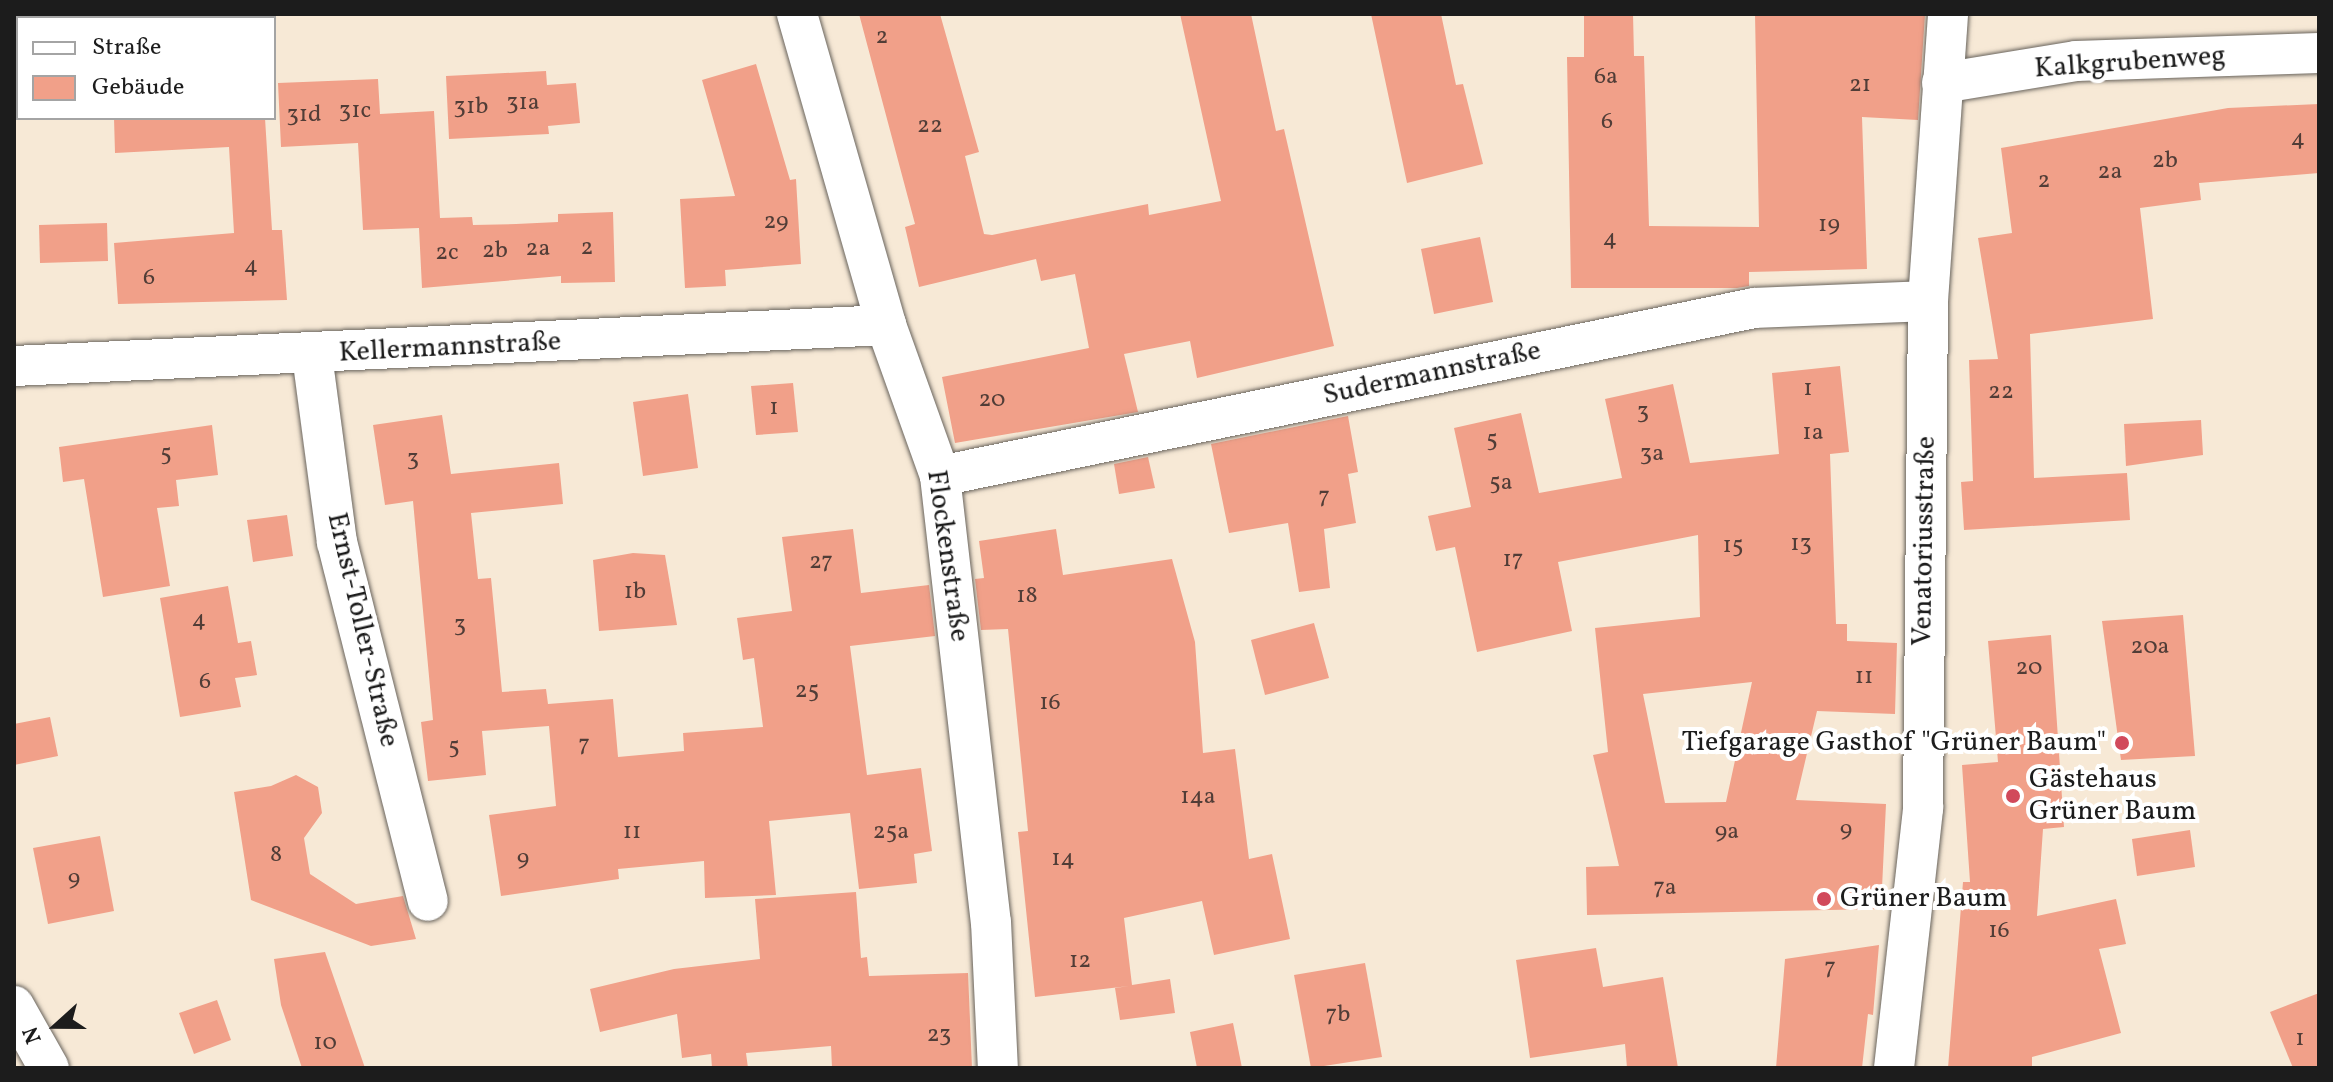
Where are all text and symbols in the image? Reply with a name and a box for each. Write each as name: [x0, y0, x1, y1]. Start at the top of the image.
legend: [16, 16, 276, 120]
house number: 2: [876, 24, 888, 52]
text: Straße: [92, 31, 161, 65]
street label: Kalkgrubenweg: [2033, 40, 2227, 86]
house number: 6a: [1594, 64, 1618, 92]
text: Gebäude: [92, 71, 184, 105]
house number: 21: [1849, 72, 1871, 100]
house number: 31a: [506, 90, 540, 118]
house number: 31b: [454, 94, 488, 122]
house number: 31c: [339, 98, 371, 126]
house number: 31d: [286, 102, 322, 130]
house number: 6: [1601, 109, 1613, 137]
house number: 22: [917, 113, 943, 141]
house number: 4: [2291, 126, 2305, 154]
house number: 2b: [2152, 148, 2178, 176]
house number: 2a: [2098, 159, 2122, 187]
house number: 2: [2038, 168, 2050, 196]
house number: 29: [763, 209, 789, 237]
house number: 19: [1818, 212, 1840, 240]
house number: 4: [1603, 226, 1617, 254]
house number: 2: [581, 235, 593, 263]
house number: 2a: [526, 236, 550, 264]
house number: 2b: [482, 238, 508, 266]
house number: 2c: [435, 240, 459, 268]
house number: 4: [244, 253, 258, 281]
house number: 6: [143, 265, 155, 293]
street label: Kellermannstraße: [338, 325, 562, 371]
street label: Sudermannstraße: [1320, 335, 1544, 413]
house number: 1: [1803, 376, 1813, 404]
house number: 22: [1988, 379, 2014, 407]
house number: 20: [978, 387, 1006, 415]
house number: 1: [769, 395, 779, 423]
house number: 3: [1637, 399, 1649, 427]
house number: 1a: [1802, 420, 1824, 448]
house number: 5: [1486, 427, 1498, 455]
street label: Venatoriusstraße: [1906, 436, 1944, 646]
house number: 5: [160, 441, 172, 469]
house number: 3a: [1640, 441, 1664, 469]
house number: 3: [407, 446, 419, 474]
street label: Flockenstraße: [918, 468, 976, 644]
house number: 5a: [1489, 470, 1513, 498]
house number: 7: [1318, 484, 1330, 512]
street label: Ernst-Toller-Straße: [319, 510, 405, 750]
house number: 13: [1790, 531, 1812, 559]
house number: 15: [1723, 533, 1743, 561]
house number: 17: [1503, 547, 1523, 575]
house number: 27: [809, 549, 833, 577]
house number: 1b: [624, 579, 646, 607]
house number: 18: [1016, 583, 1038, 611]
house number: 4: [192, 607, 206, 635]
house number: 3: [454, 612, 466, 640]
house number: 20a: [2130, 634, 2170, 662]
house number: 20: [2015, 655, 2043, 683]
house number: 11: [1855, 664, 1873, 692]
house number: 6: [199, 669, 211, 697]
house number: 25: [795, 678, 819, 706]
house number: 16: [1039, 690, 1061, 718]
place label: Tiefgarage Gasthof "Grüner Baum": [1684, 726, 2106, 760]
house number: 7: [578, 732, 590, 760]
house number: 5: [448, 734, 460, 762]
marker: Tiefgarage Gasthof "Grüner Baum": [2113, 734, 2131, 752]
place label: Gästehaus Grüner Baum: [2029, 763, 2196, 829]
house number: 14a: [1180, 784, 1216, 812]
marker: Gästehaus Grüner Baum: [2004, 787, 2022, 805]
house number: 9: [1840, 817, 1852, 845]
house number: 11: [623, 819, 641, 847]
house number: 25a: [873, 819, 909, 847]
house number: 9a: [1715, 819, 1739, 847]
house number: 8: [270, 842, 282, 870]
house number: 9: [517, 846, 529, 874]
house number: 14: [1051, 846, 1075, 874]
house number: 9: [68, 866, 80, 894]
house number: 7a: [1653, 875, 1677, 903]
place label: Grüner Baum: [1840, 882, 2007, 916]
marker: Grüner Baum: [1815, 890, 1833, 908]
house number: 16: [1988, 918, 2010, 946]
house number: 12: [1069, 948, 1091, 976]
house number: 7: [1824, 955, 1836, 983]
north arrow: [16, 986, 96, 1066]
house number: 7b: [1326, 1002, 1350, 1030]
text: N: [16, 1022, 50, 1048]
house number: 23: [927, 1022, 951, 1050]
house number: 1: [2295, 1026, 2305, 1054]
house number: 10: [313, 1030, 337, 1058]

